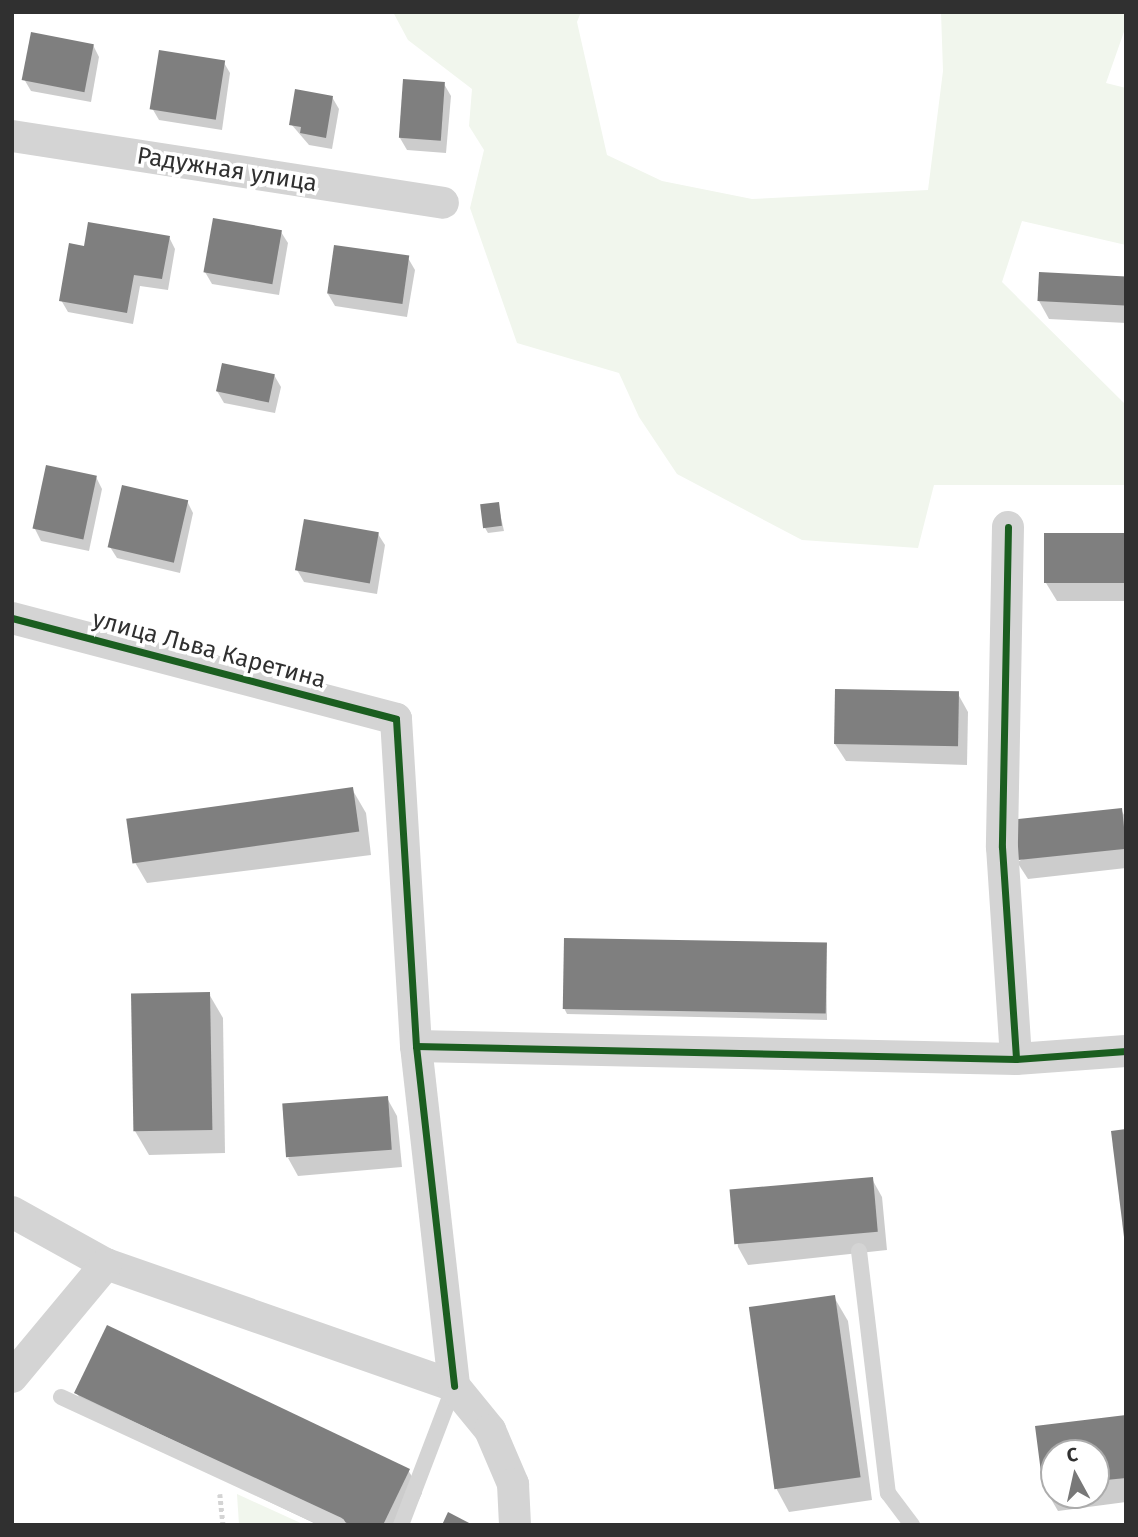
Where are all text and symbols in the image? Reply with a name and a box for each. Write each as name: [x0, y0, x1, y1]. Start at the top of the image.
street label: Радужная улица: [135, 142, 319, 198]
street label: улица Льва Каретина: [89, 605, 329, 695]
north arrow: [1040, 1439, 1110, 1509]
text: С: [1065, 1443, 1079, 1467]

